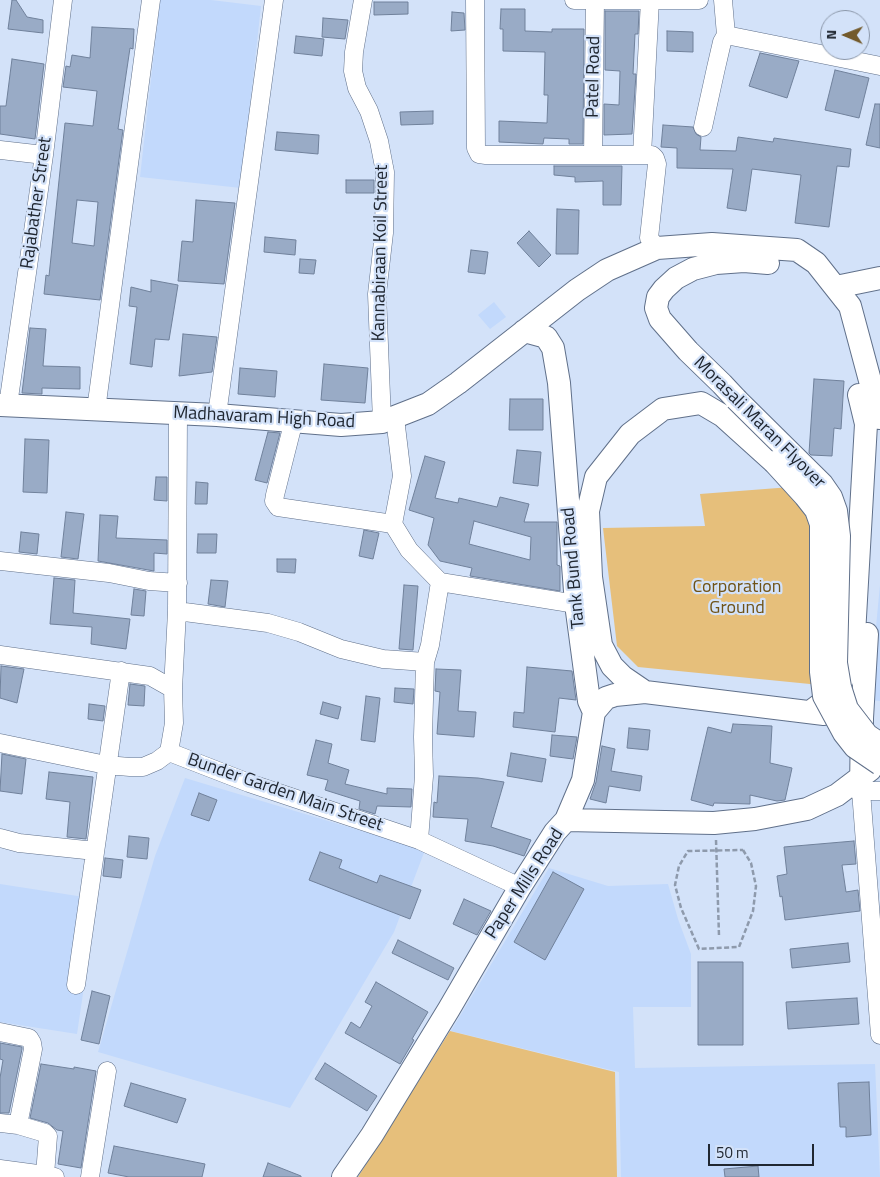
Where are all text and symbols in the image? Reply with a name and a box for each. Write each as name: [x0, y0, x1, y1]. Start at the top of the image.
north arrow: [820, 10, 870, 60]
text: N: [820, 30, 841, 40]
street label: Patel Road: [582, 36, 606, 118]
street label: Rajabather Street: [17, 136, 57, 270]
street label: Kannabiraan Koil Street: [369, 164, 393, 342]
street label: Morasali Maran Flyover: [689, 353, 829, 493]
street label: Madhavaram High Road: [173, 402, 355, 434]
street label: Tank Bund Road: [558, 506, 590, 630]
park label: Corporation Ground: [692, 577, 782, 620]
street label: Bunder Garden Main Street: [184, 749, 386, 837]
street label: Paper Mills Road: [481, 825, 569, 943]
scale bar: [710, 1134, 816, 1166]
text: 50 m: [716, 1141, 749, 1164]

